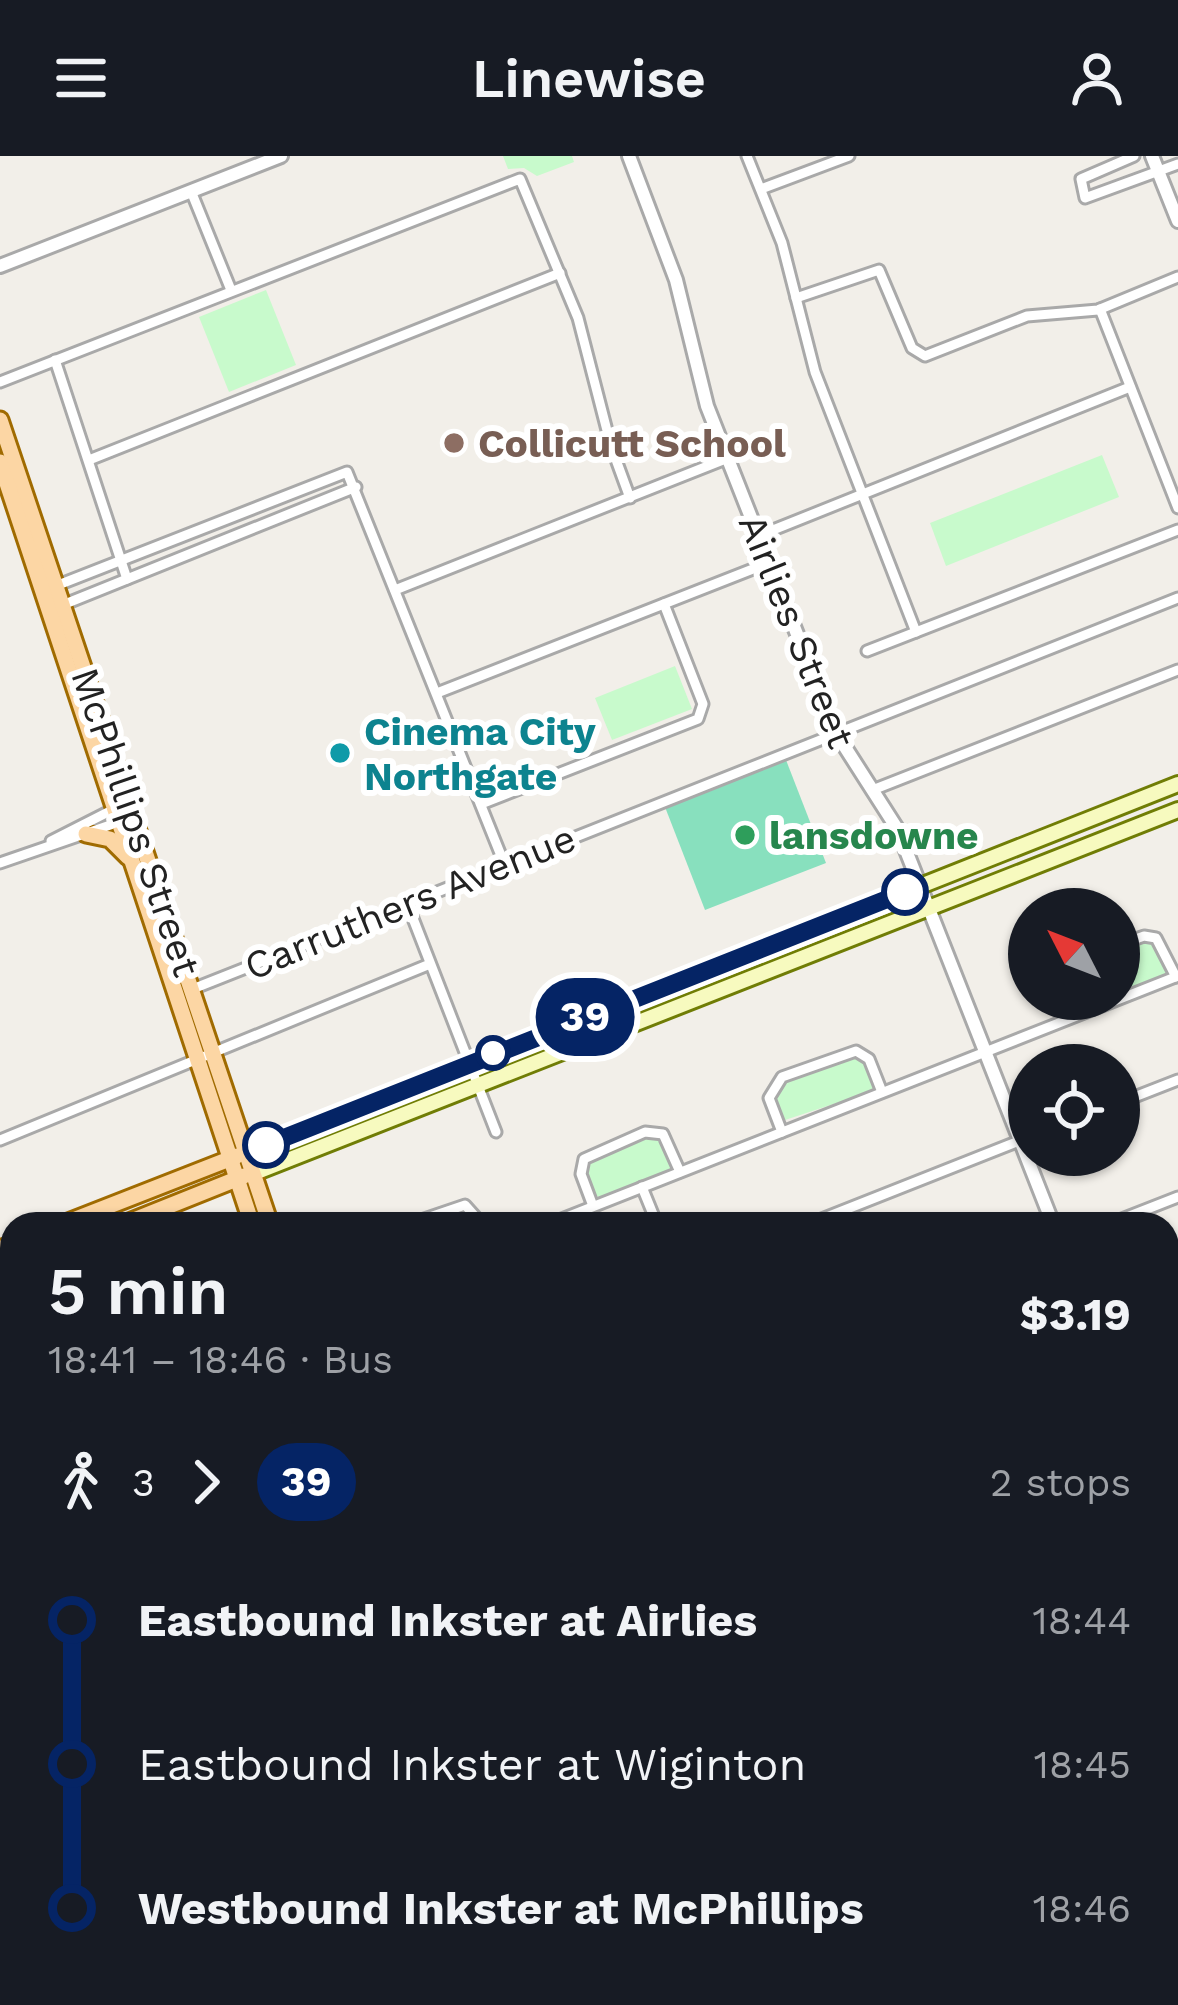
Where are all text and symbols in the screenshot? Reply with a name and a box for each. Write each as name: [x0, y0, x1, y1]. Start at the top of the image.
icon: menu: [48, 45, 114, 111]
icon: person: [1064, 45, 1130, 111]
text: Linewise: [472, 47, 706, 110]
place label: Collicutt School: [478, 421, 786, 466]
marker: Collicutt School: [441, 430, 467, 456]
street label: Airlies Street: [730, 508, 864, 754]
street label: McPhillips Street: [62, 662, 210, 982]
place label: Cinema City Northgate: [364, 709, 596, 799]
marker: Cinema City Northgate: [327, 740, 353, 766]
place label: lansdowne: [769, 813, 979, 858]
street label: Carruthers Avenue: [238, 815, 582, 989]
marker: lansdowne: [732, 822, 758, 848]
unlabelled marker: [883, 870, 927, 914]
north arrow: [1008, 888, 1140, 1020]
map controls: [1008, 888, 1140, 1176]
line badge: 39: [531, 978, 639, 1056]
text: 39: [560, 992, 610, 1041]
unlabelled marker: [477, 1037, 509, 1069]
button: locate: [1008, 1044, 1140, 1176]
unlabelled marker: [244, 1123, 288, 1167]
text: 5 min: [48, 1253, 228, 1330]
text: $3.19: [1020, 1288, 1131, 1341]
text: 18:41 – 18:46 · Bus: [48, 1337, 393, 1382]
icon: walk: [48, 1449, 114, 1515]
icon: forward: [173, 1449, 239, 1515]
text: 39: [281, 1457, 332, 1506]
text: 3: [132, 1460, 155, 1505]
text: 2 stops: [990, 1460, 1131, 1505]
text: Eastbound Inkster at Airlies: [138, 1594, 757, 1647]
text: 18:44: [1033, 1598, 1131, 1643]
text: Eastbound Inkster at Wiginton: [138, 1738, 806, 1791]
text: 18:45: [1034, 1742, 1131, 1787]
text: Westbound Inkster at McPhillips: [138, 1882, 864, 1935]
text: 18:46: [1033, 1886, 1131, 1931]

